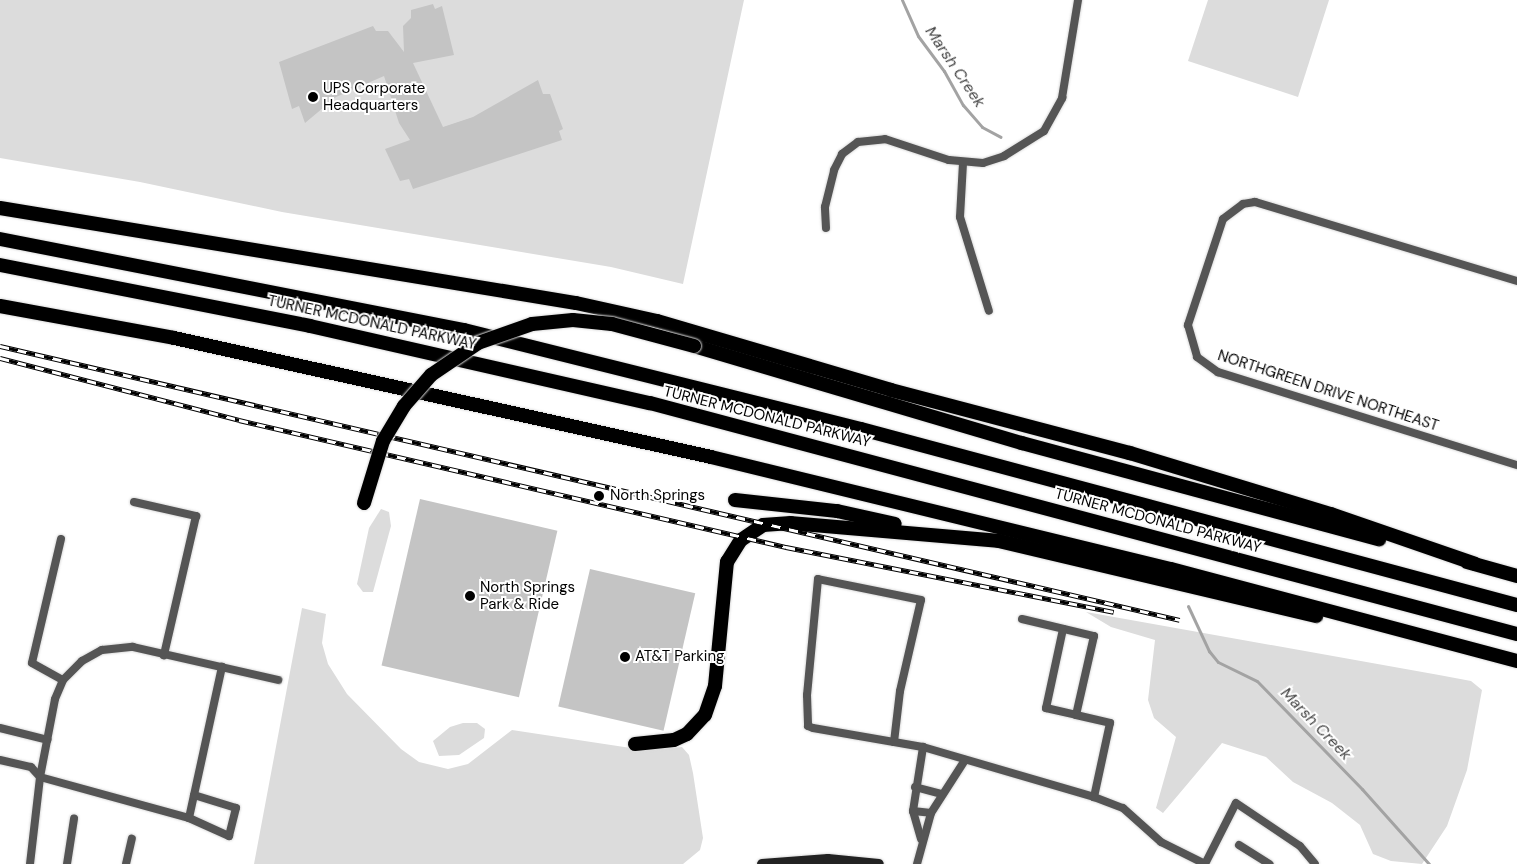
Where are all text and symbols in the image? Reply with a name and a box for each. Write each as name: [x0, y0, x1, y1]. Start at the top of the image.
water label: Marsh Creek: [921, 23, 989, 111]
place label: UPS Corporate Headquarters: [323, 79, 425, 114]
marker: UPS Corporate Headquarters: [307, 91, 319, 103]
street label: TURNER MCDONALD PARKWAY: [266, 292, 478, 354]
street label: NORTHGREEN DRIVE NORTHEAST: [1215, 347, 1441, 435]
street label: TURNER MCDONALD PARKWAY: [662, 383, 872, 451]
street label: TURNER MCDONALD PARKWAY: [1053, 485, 1263, 557]
place label: North Springs: [610, 487, 705, 505]
marker: North Springs: [592, 489, 606, 503]
place label: North Springs Park & Ride: [480, 578, 575, 613]
marker: North Springs Park & Ride: [464, 590, 476, 602]
place label: AT&T Parking: [635, 648, 724, 666]
marker: AT&T Parking: [619, 651, 631, 663]
water label: Marsh Creek: [1277, 684, 1355, 764]

